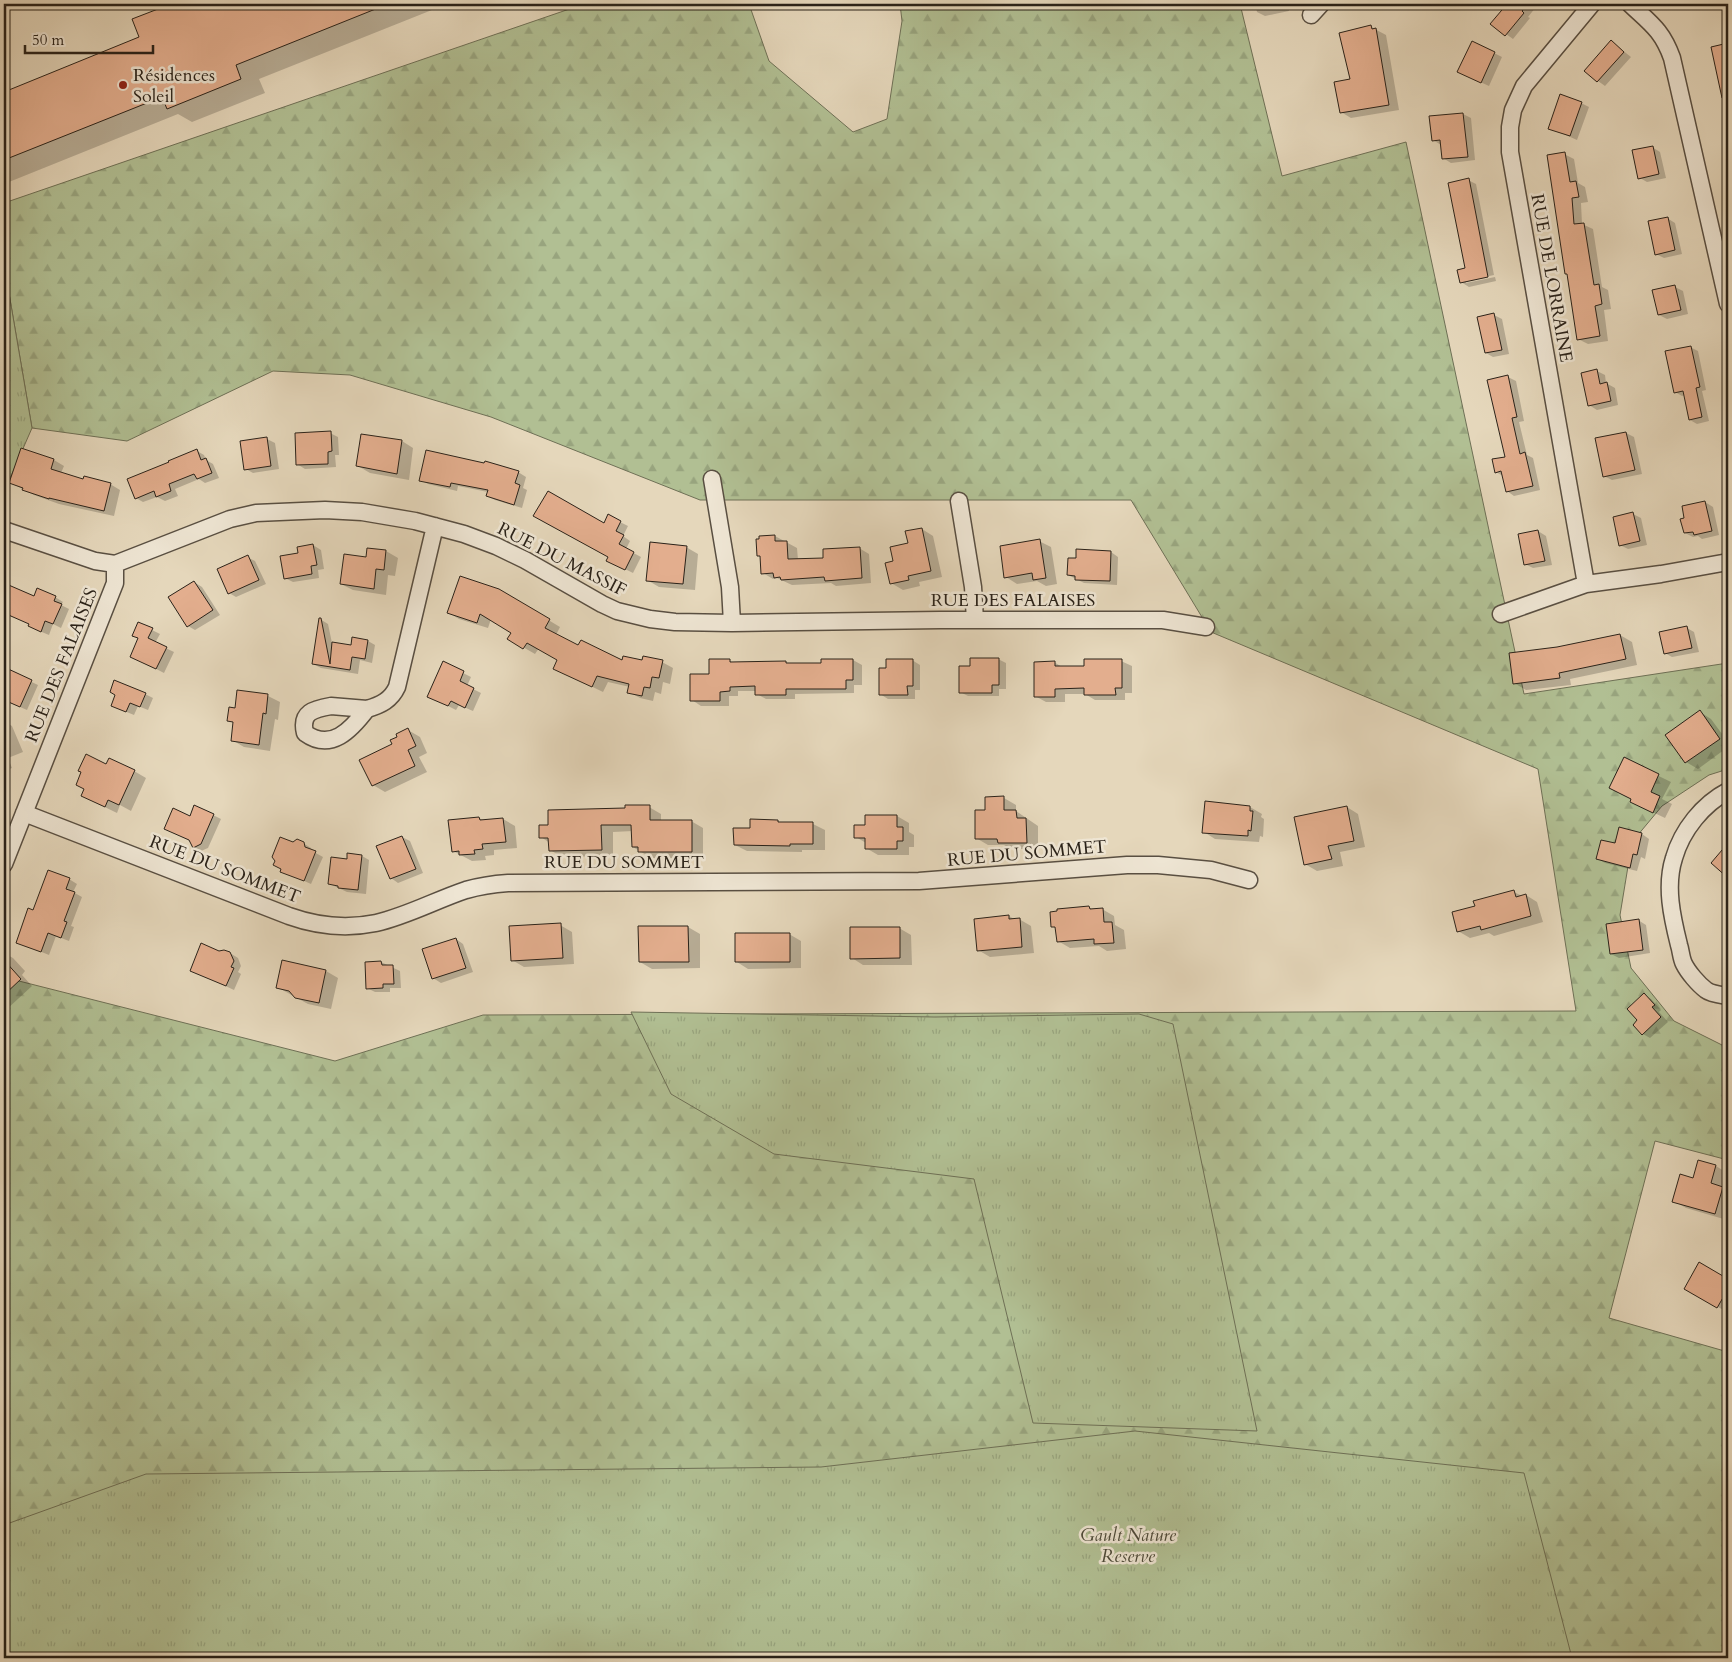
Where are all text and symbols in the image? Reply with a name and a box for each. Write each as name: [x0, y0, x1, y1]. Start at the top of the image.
scale bar: [25, 22, 152, 54]
text: 50 m: [32, 30, 64, 50]
place label: Résidences Soleil: [133, 63, 215, 109]
marker: Résidences Soleil: [117, 79, 129, 91]
street label: RUE DE LORRAINE: [1524, 192, 1579, 364]
street label: RUE DU MASSIF: [493, 516, 630, 603]
street label: RUE DES FALAISES: [19, 584, 104, 746]
street label: RUE DES FALAISES: [931, 588, 1095, 613]
street label: RUE DU SOMMET: [146, 829, 304, 910]
street label: RUE DU SOMMET: [946, 834, 1108, 873]
street label: RUE DU SOMMET: [544, 850, 704, 875]
park label: Gault Nature Reserve: [1080, 1523, 1177, 1569]

